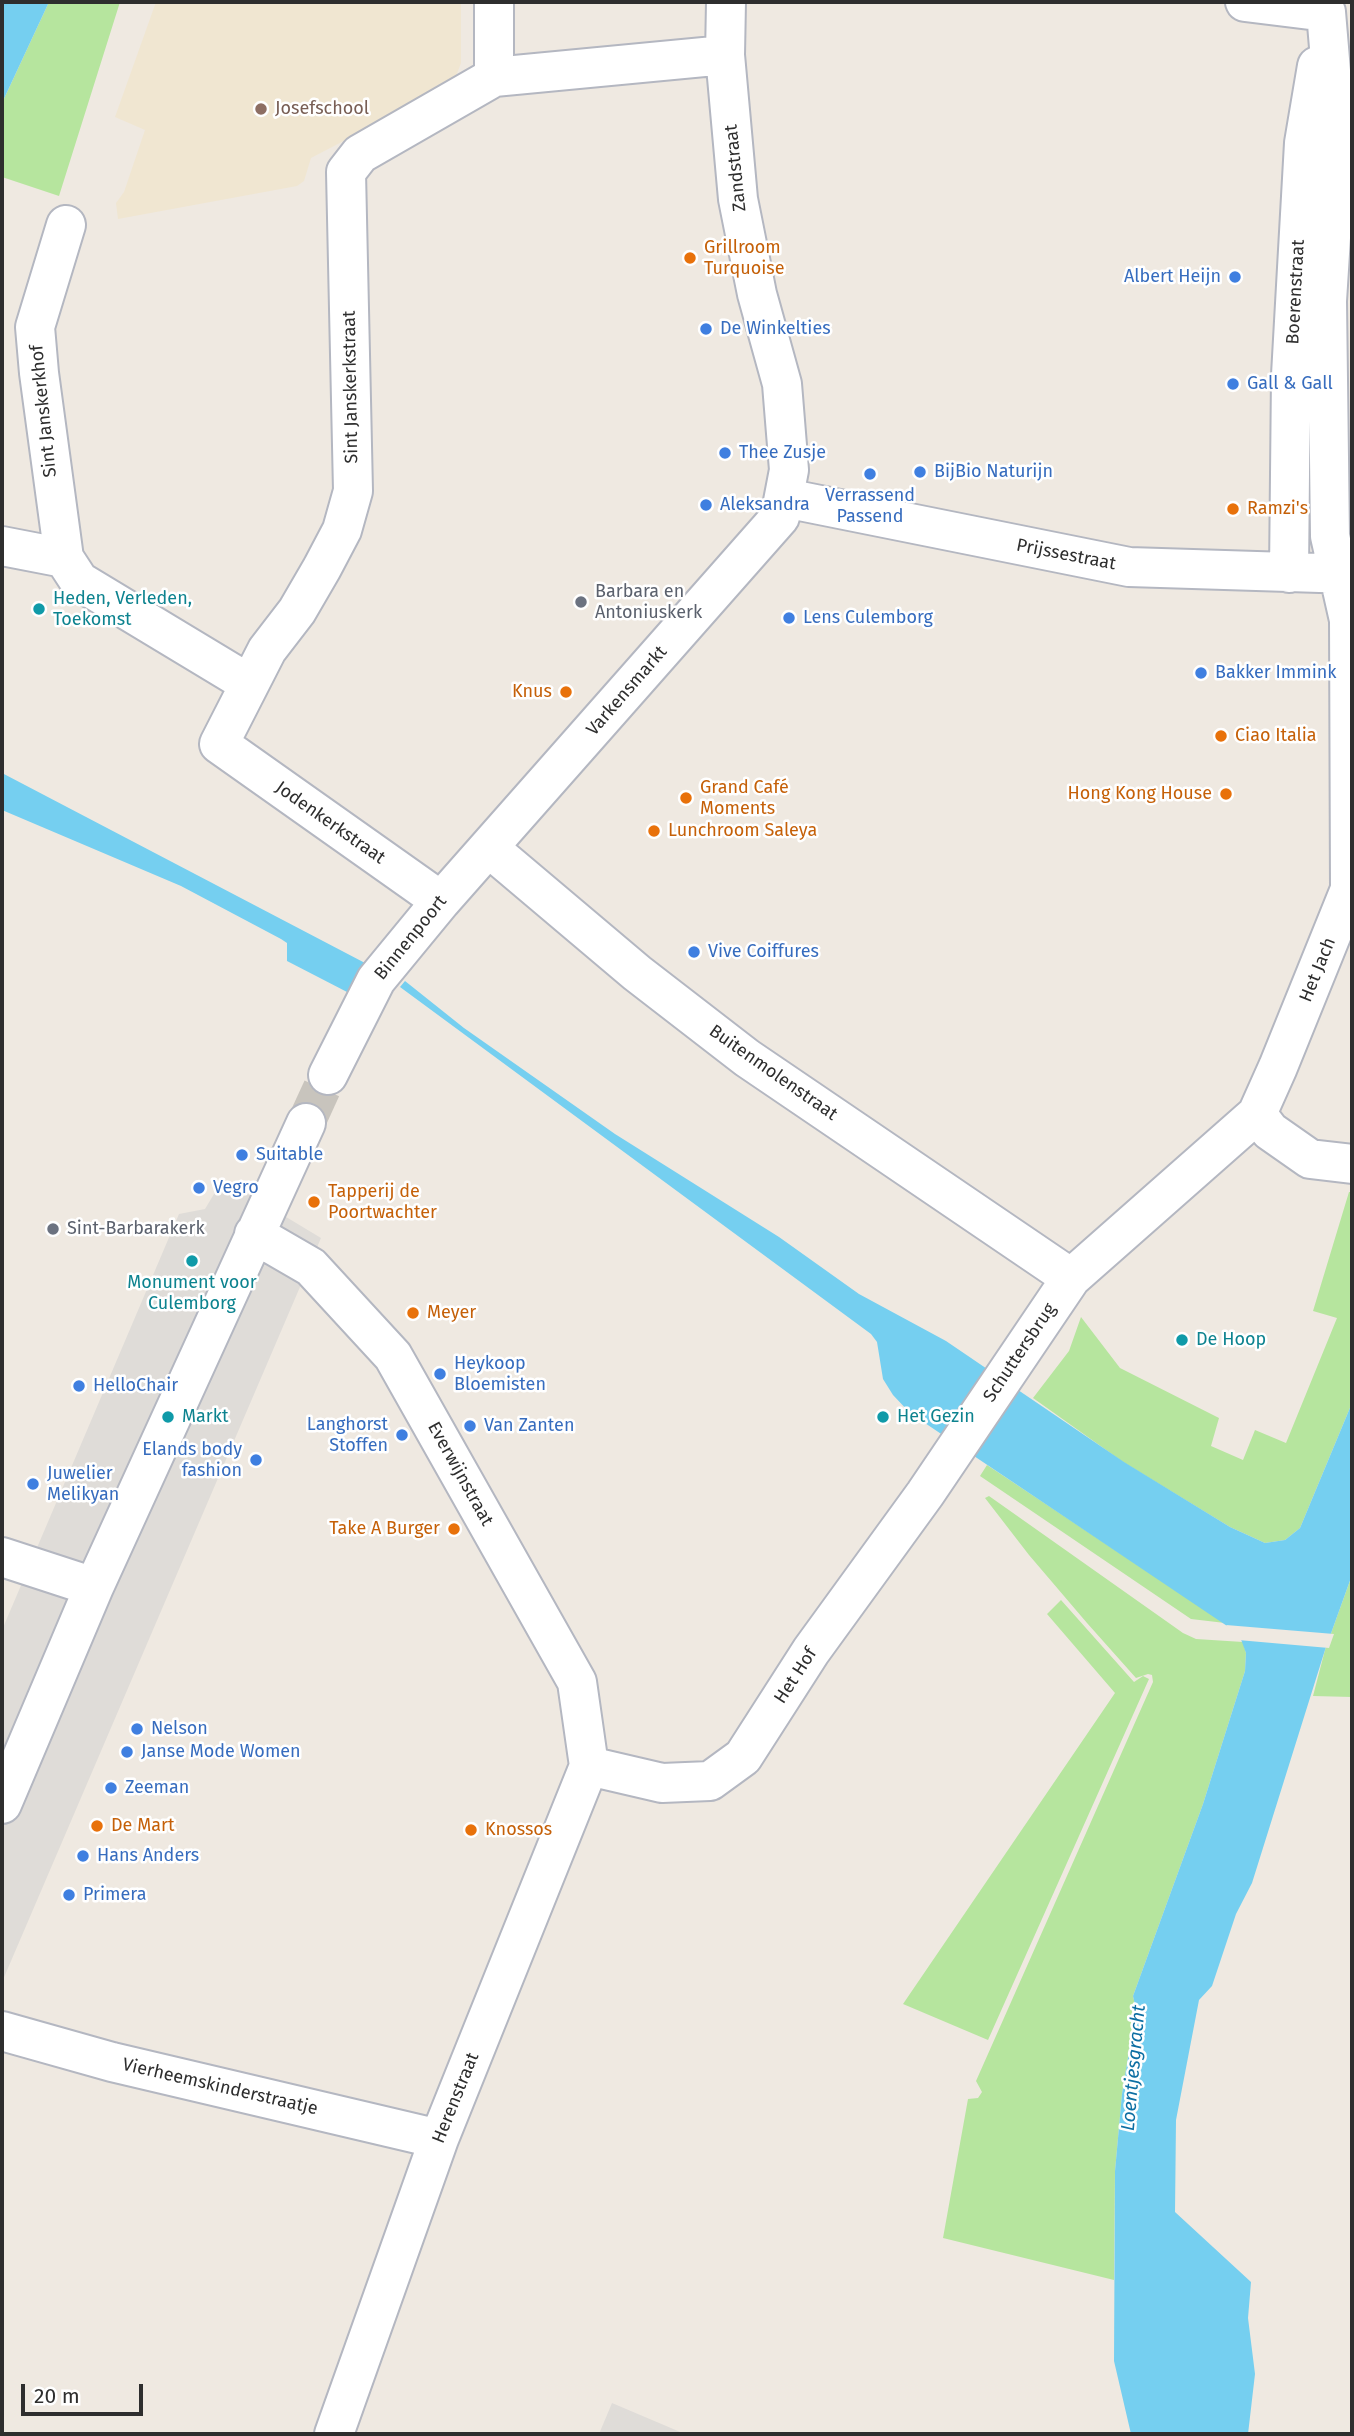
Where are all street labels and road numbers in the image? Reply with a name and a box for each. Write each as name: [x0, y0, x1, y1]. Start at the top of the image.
street label: Zandstraat: [721, 123, 751, 213]
street label: Boerenstraat: [1282, 239, 1310, 345]
street label: Sint Janskerkstraat: [339, 310, 363, 464]
street label: Sint Janskerkhof: [26, 344, 62, 478]
street label: Prijssestraat: [1014, 535, 1118, 575]
street label: Varkensmarkt: [582, 642, 672, 740]
street label: Jodenkerkstraat: [271, 777, 389, 869]
street label: Binnenpoort: [370, 891, 452, 985]
street label: Het Jach: [1295, 935, 1341, 1005]
street label: Buitenmolenstraat: [705, 1021, 841, 1125]
street label: Schuttersbrug: [979, 1299, 1061, 1407]
street label: Everwijnstraat: [423, 1418, 497, 1530]
street label: Het Hof: [770, 1644, 822, 1708]
street label: Herenstraat: [428, 2049, 484, 2147]
street label: Vierheemskinderstraatje: [120, 2054, 320, 2120]

